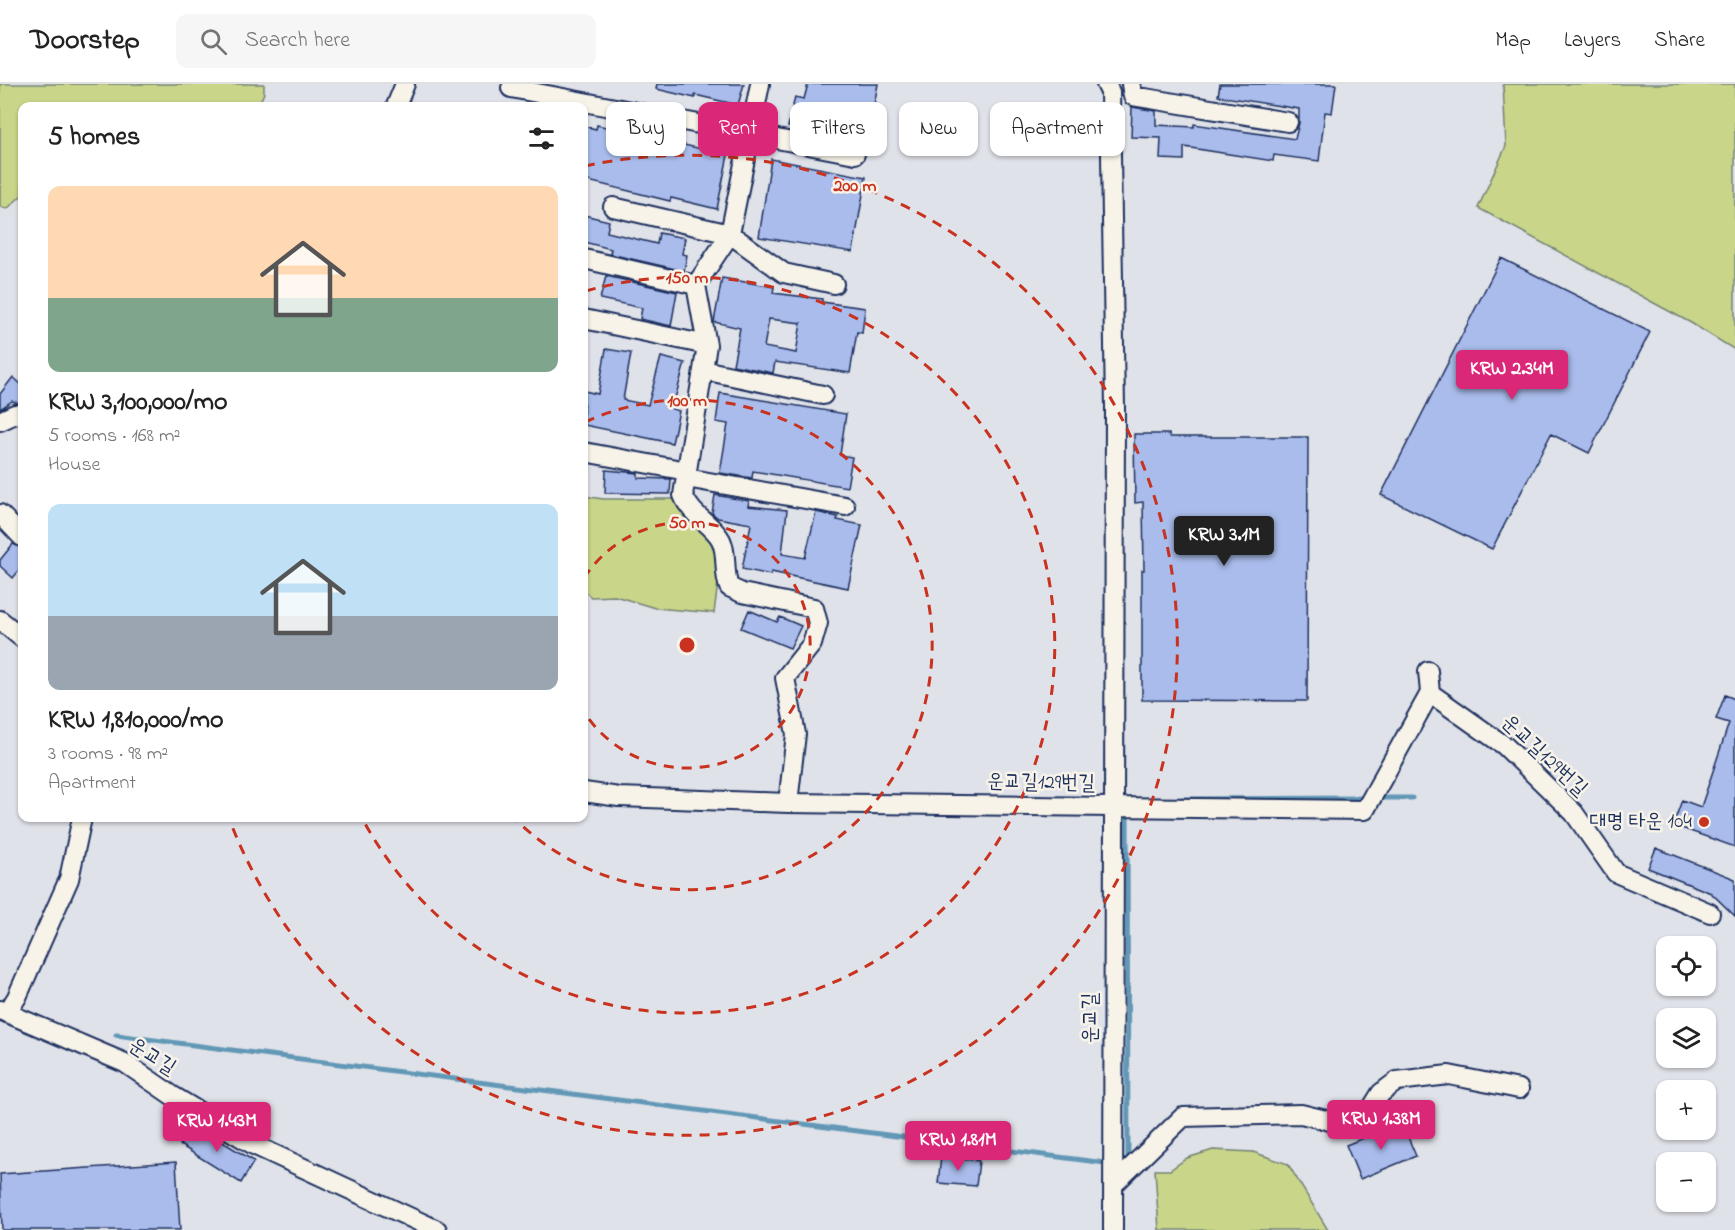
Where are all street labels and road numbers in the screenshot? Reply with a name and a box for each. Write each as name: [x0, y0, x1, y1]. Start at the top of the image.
street label: 운교길129번길: [1494, 708, 1594, 804]
street label: 운교길129번길: [987, 767, 1095, 799]
street label: 운교길: [1076, 993, 1106, 1043]
street label: 운교길: [123, 1031, 182, 1083]

